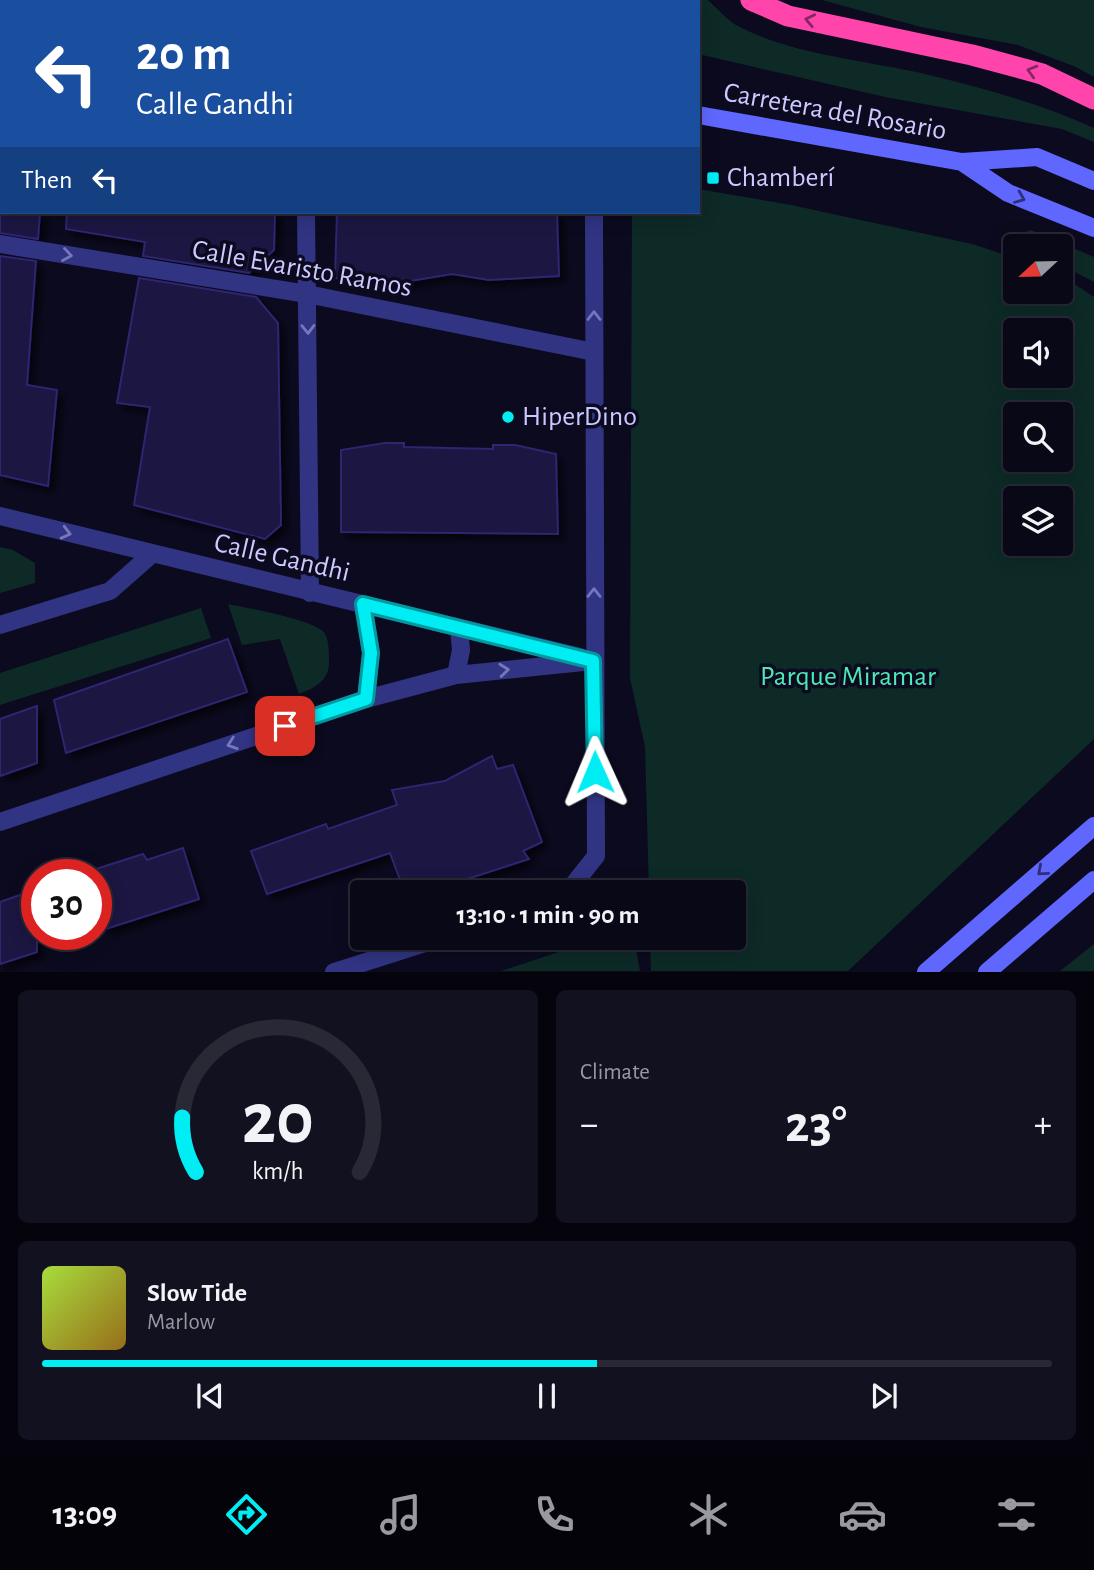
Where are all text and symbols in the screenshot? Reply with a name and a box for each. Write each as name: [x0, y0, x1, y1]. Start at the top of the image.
one-way arrow: [804, 14, 816, 29]
icon: left: [21, 28, 112, 119]
text: 20 m: [136, 30, 232, 79]
one-way arrow: [1026, 65, 1038, 80]
street label: Carretera del Rosario: [721, 79, 949, 145]
text: Calle Gandhi: [136, 88, 294, 120]
icon: left: [86, 161, 124, 199]
place label: Chamberí: [727, 164, 835, 192]
text: Then: [21, 167, 72, 193]
marker: Chamberí: [705, 170, 721, 186]
one-way arrow: [1013, 189, 1025, 203]
north arrow: [1003, 234, 1073, 304]
map controls: [1003, 234, 1073, 556]
street label: Calle Evaristo Ramos: [190, 236, 414, 302]
one-way arrow: [61, 247, 73, 262]
one-way arrow: [586, 310, 602, 321]
button: sound: [1003, 318, 1073, 388]
one-way arrow: [300, 324, 316, 335]
button: search: [1003, 402, 1073, 472]
place label: HiperDino: [522, 403, 637, 431]
marker: HiperDino: [500, 409, 516, 425]
button: layers: [1003, 486, 1073, 556]
one-way arrow: [60, 525, 72, 539]
street label: Calle Gandhi: [211, 529, 353, 587]
one-way arrow: [586, 587, 602, 597]
one-way arrow: [499, 663, 510, 678]
park label: Parque Miramar: [760, 663, 936, 691]
pin: [255, 696, 315, 756]
icon: arrive: [266, 707, 304, 745]
position arrow: [558, 735, 632, 809]
one-way arrow: [226, 736, 238, 750]
speed limit sign: 30: [21, 859, 112, 950]
one-way arrow: [1038, 863, 1051, 875]
text: 13:10 · 1 min · 90 m: [457, 902, 639, 928]
text: Climate: [580, 1061, 650, 1084]
text: 20: [242, 1085, 314, 1158]
text: 23°: [785, 1099, 847, 1151]
text: −: [580, 1106, 598, 1144]
text: +: [1034, 1106, 1052, 1144]
text: km/h: [252, 1159, 304, 1184]
text: Slow Tide: [147, 1280, 247, 1306]
text: Marlow: [147, 1311, 215, 1334]
icon: previous: [191, 1377, 229, 1415]
icon: pause: [528, 1377, 566, 1415]
icon: next: [865, 1377, 903, 1415]
icon: directions: [222, 1490, 271, 1539]
icon: music: [376, 1490, 425, 1539]
icon: phone: [530, 1490, 579, 1539]
icon: climate: [684, 1490, 733, 1539]
icon: car: [838, 1490, 887, 1539]
icon: filters: [992, 1490, 1041, 1539]
text: 13:09: [53, 1498, 117, 1530]

